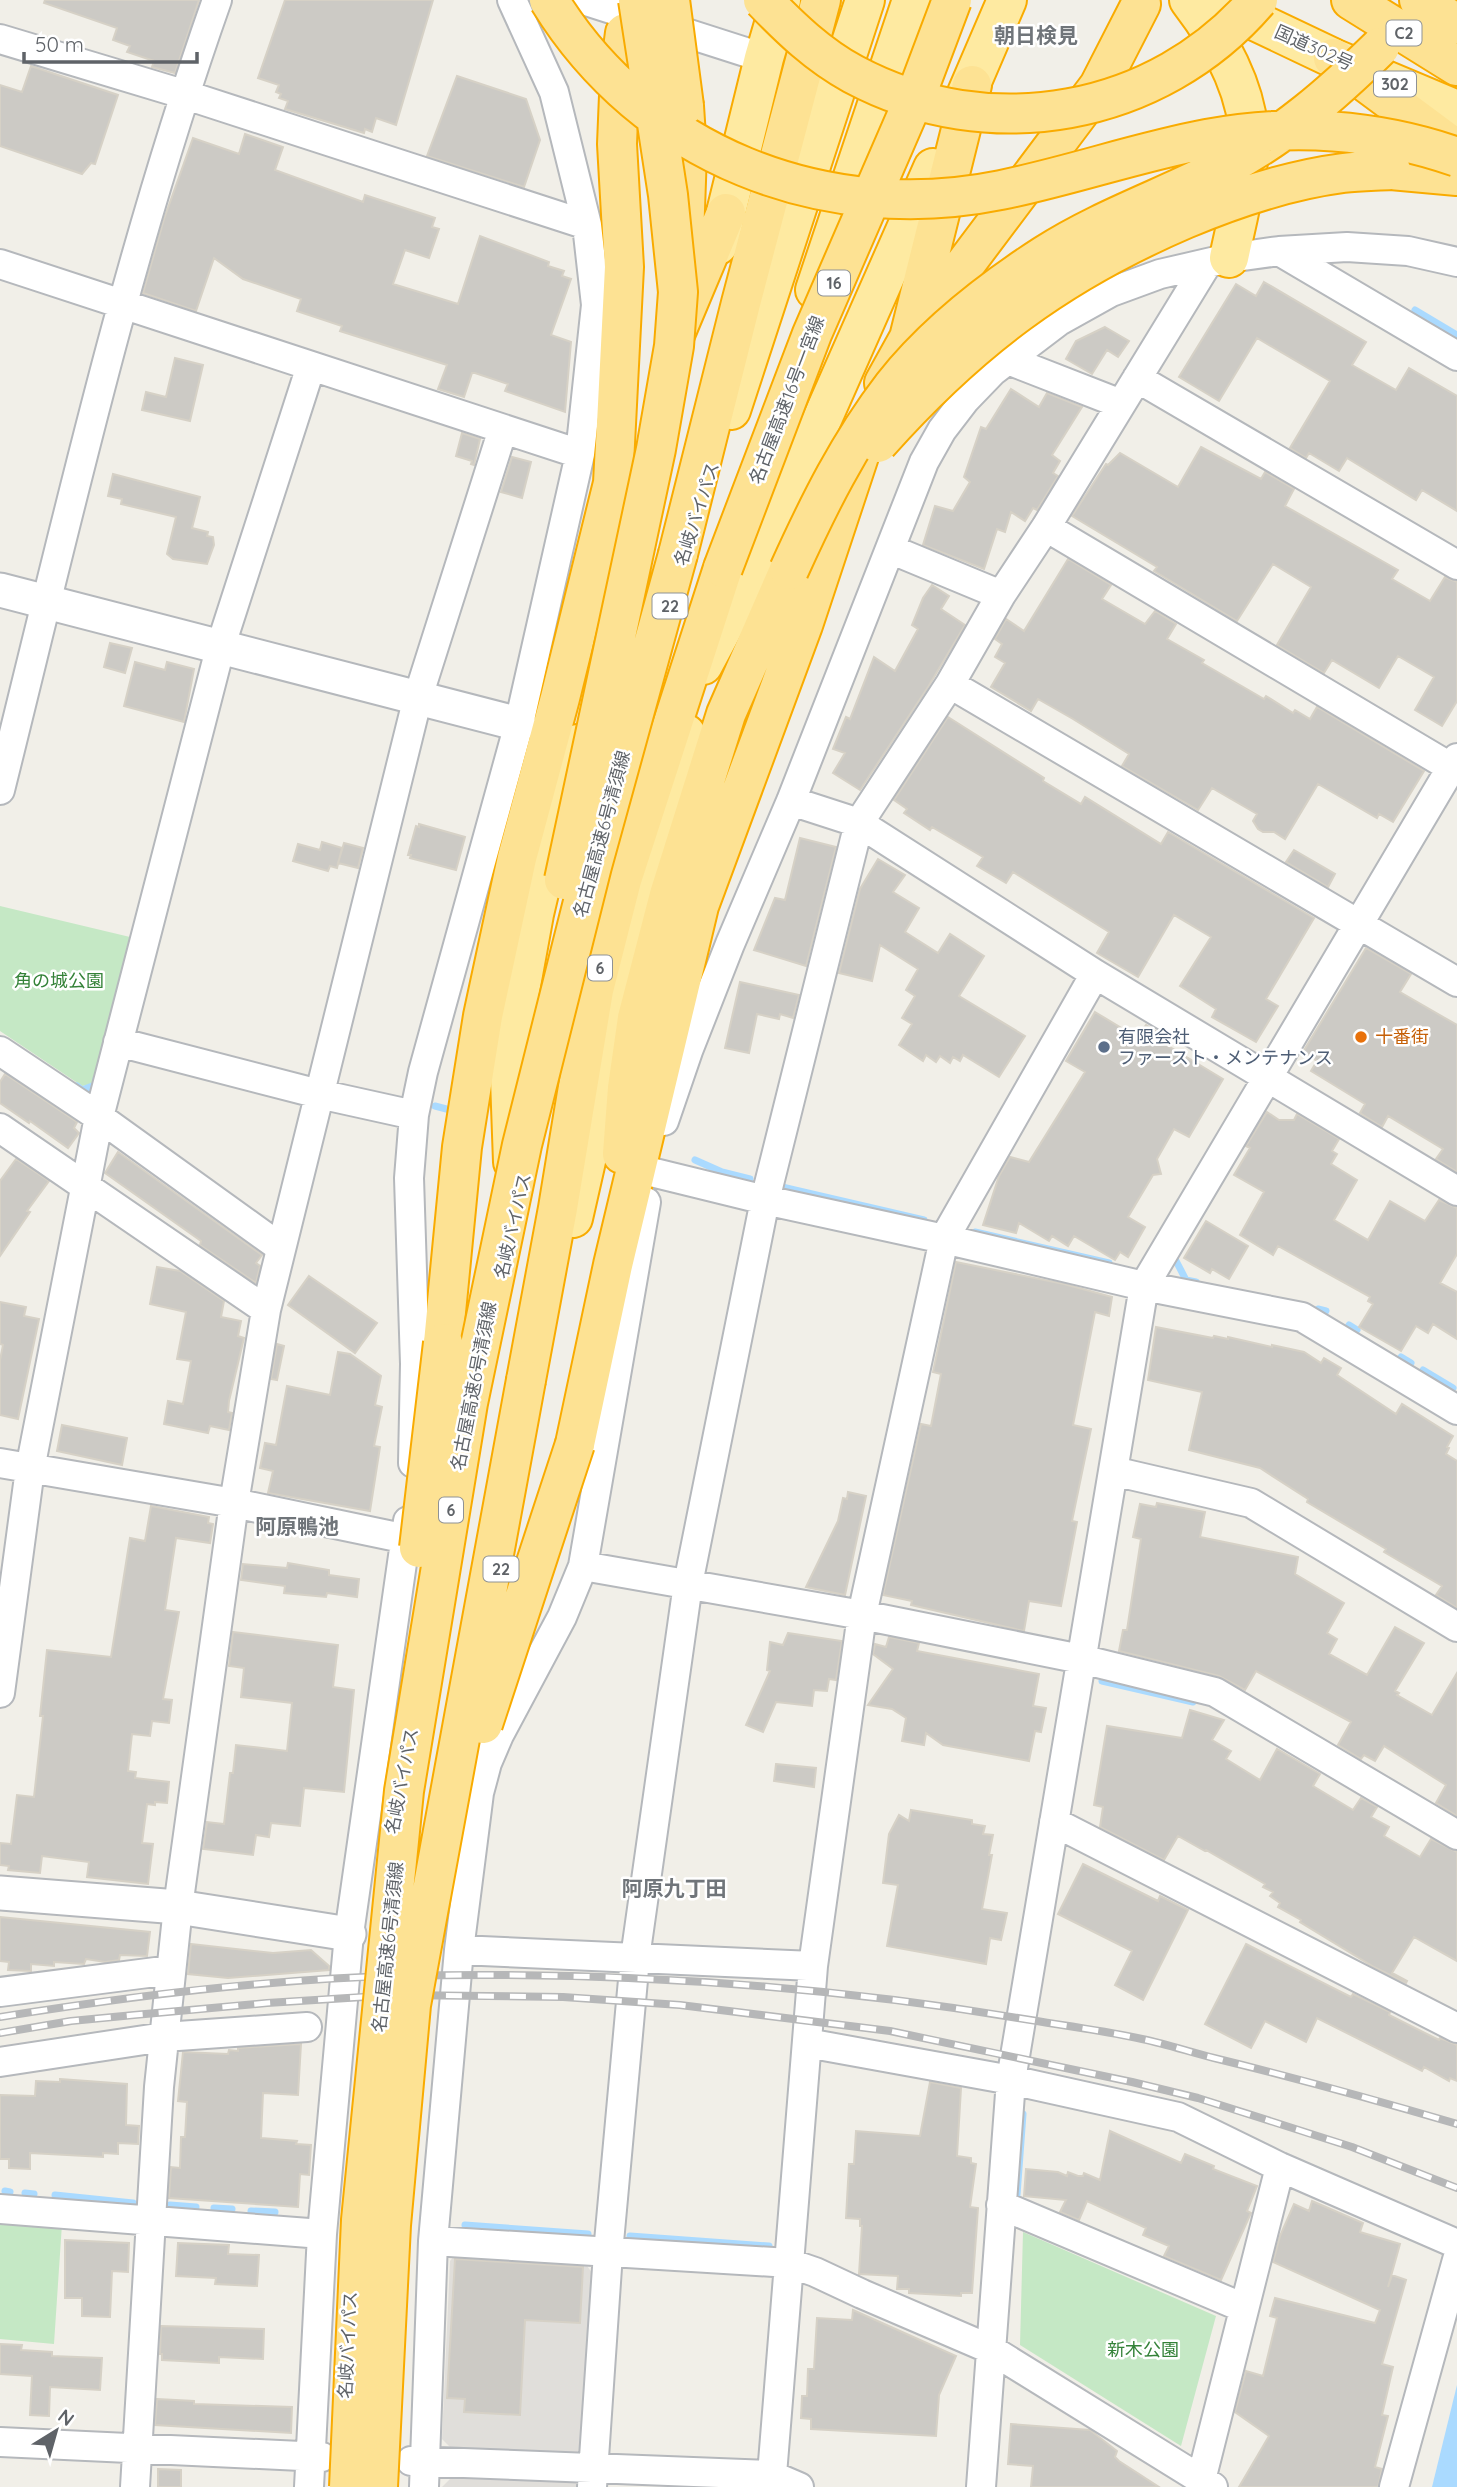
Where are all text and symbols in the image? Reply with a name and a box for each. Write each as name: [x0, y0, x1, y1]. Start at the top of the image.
street label: 国道302号: [1271, 20, 1357, 75]
road number: C2: [1386, 20, 1422, 46]
scale bar: [24, 21, 198, 65]
district label: 朝日検見: [994, 22, 1078, 48]
text: 50 m: [35, 31, 84, 57]
road number: 302: [1374, 72, 1416, 96]
road number: 16: [818, 270, 850, 296]
street label: 名古屋高速16号一宮線: [744, 312, 829, 487]
street label: 名岐バイパス: [669, 459, 724, 569]
road number: 22: [652, 594, 688, 618]
street label: 名古屋高速6号清須線: [568, 748, 635, 920]
road number: 6: [588, 956, 612, 980]
park label: 角の城公園: [14, 969, 104, 992]
place label: 有限会社 ファースト・メンテナンス: [1118, 1025, 1333, 1069]
place label: 十番街: [1375, 1025, 1429, 1048]
marker: 十番街: [1353, 1029, 1369, 1045]
marker: 有限会社 ファースト・メンテナンス: [1096, 1039, 1112, 1055]
street label: 名岐バイパス: [489, 1171, 536, 1281]
street label: 名古屋高速6号清須線: [446, 1299, 501, 1472]
road number: 6: [439, 1498, 463, 1522]
district label: 阿原鴨池: [255, 1513, 339, 1539]
road number: 22: [484, 1556, 518, 1582]
street label: 名岐バイパス: [380, 1726, 423, 1836]
street label: 名古屋高速6号清須線: [367, 1860, 408, 2034]
district label: 阿原九丁田: [622, 1875, 727, 1901]
street label: 名岐バイパス: [333, 2291, 362, 2399]
park label: 新木公園: [1107, 2338, 1179, 2361]
north arrow: [21, 2396, 91, 2466]
text: N: [53, 2404, 79, 2431]

